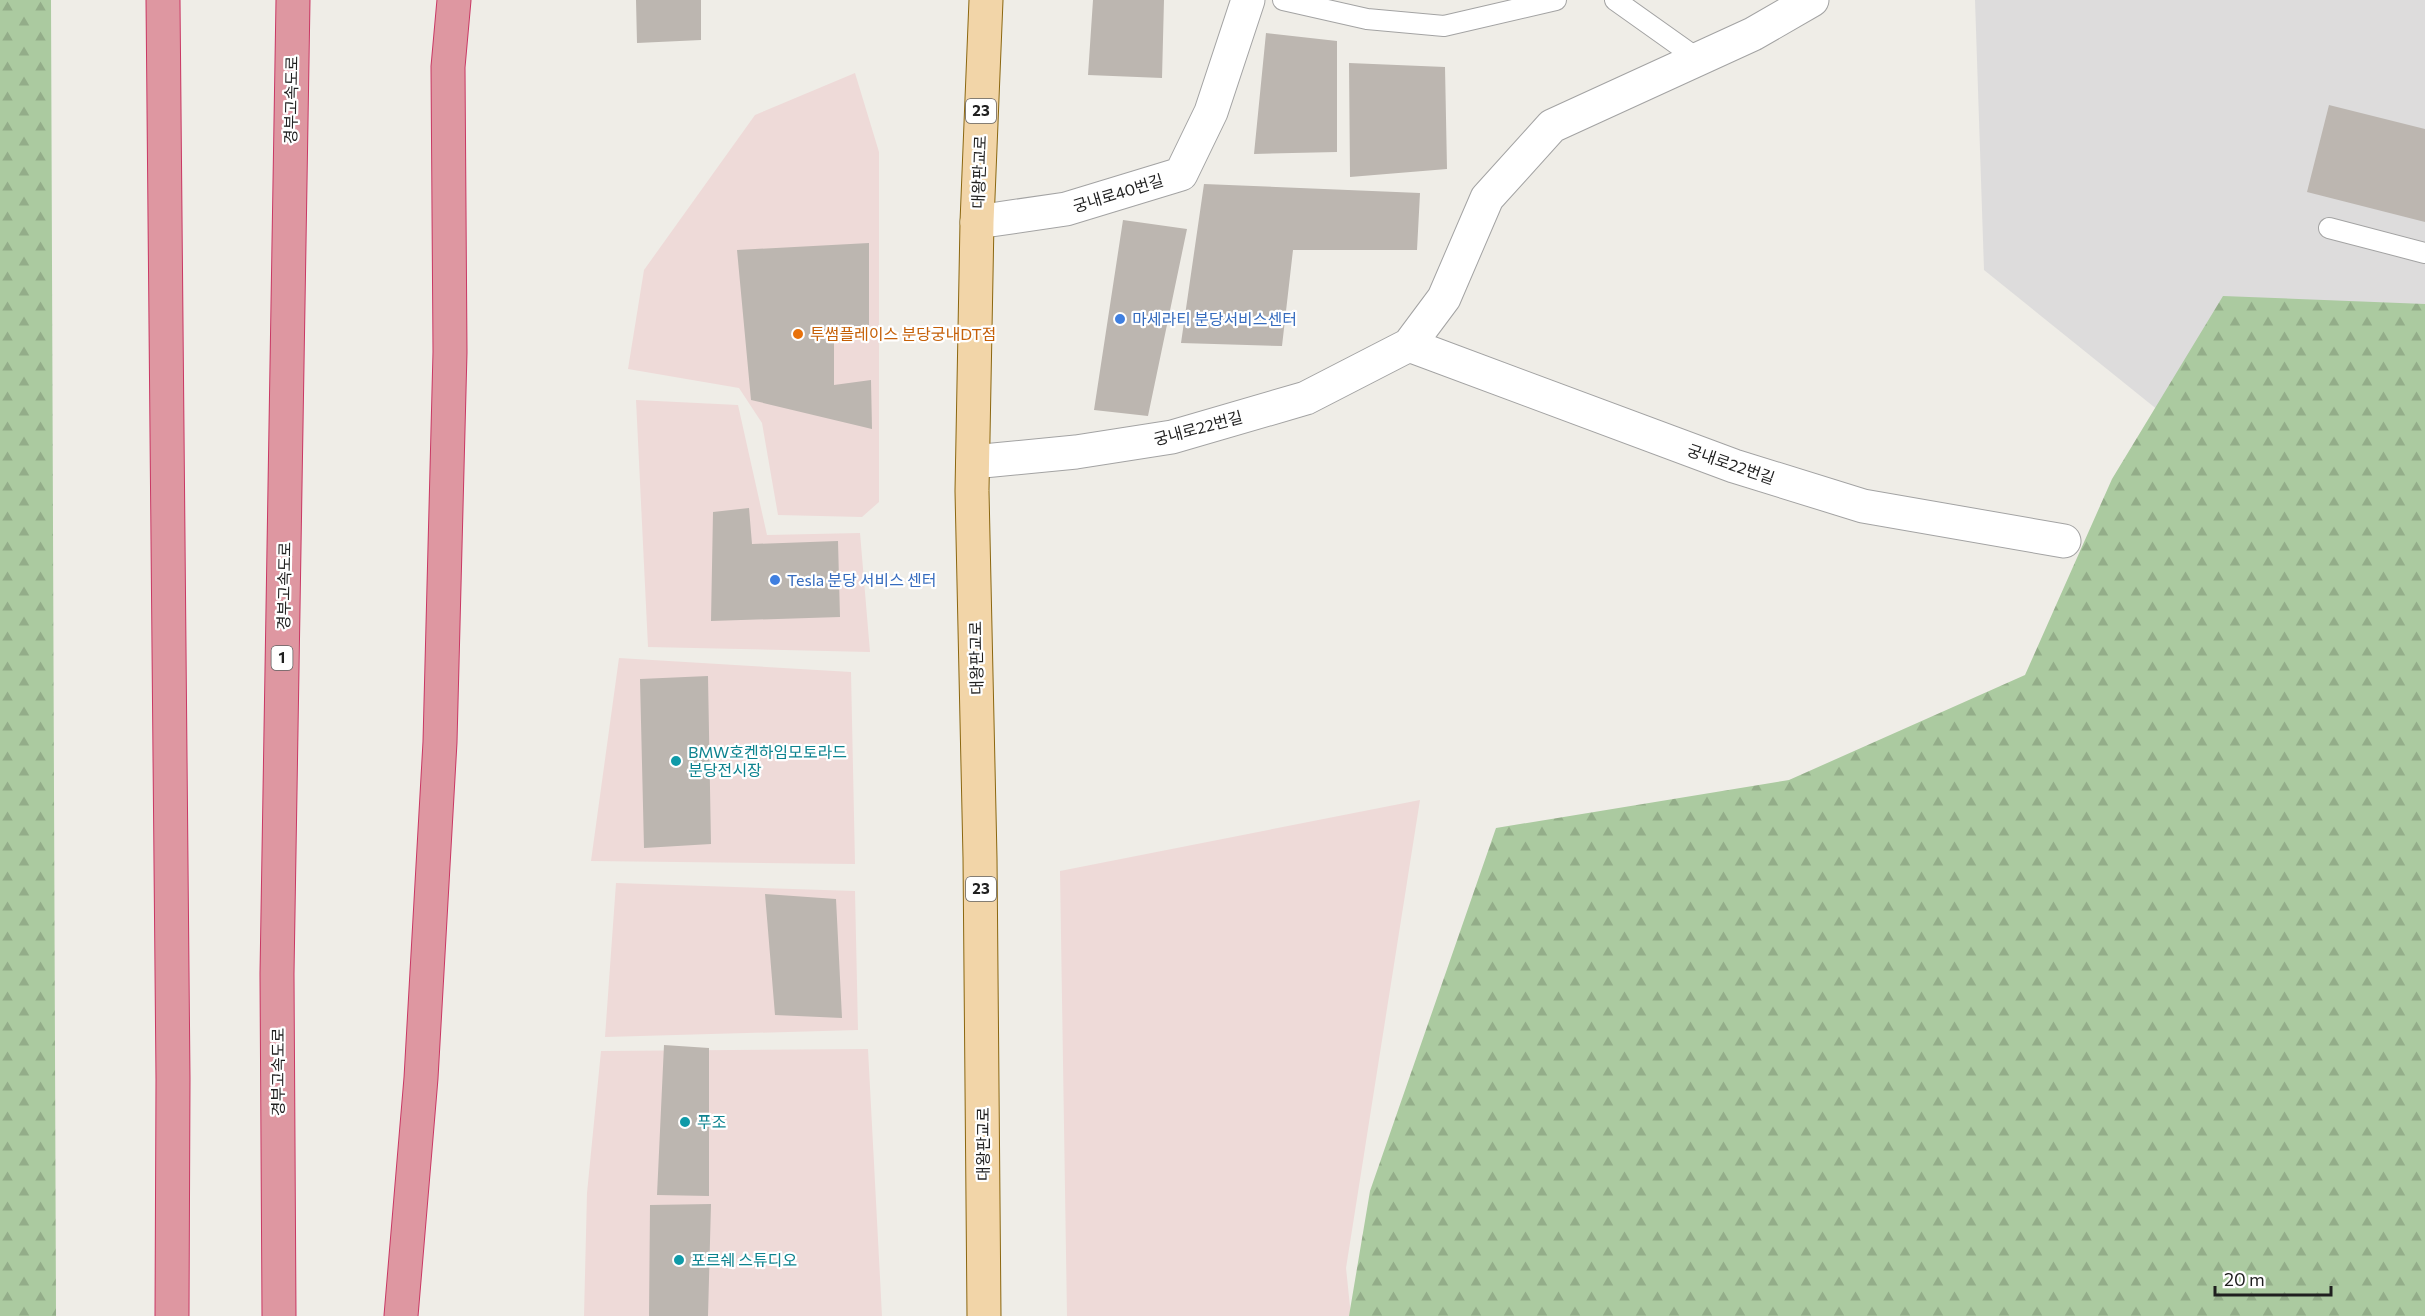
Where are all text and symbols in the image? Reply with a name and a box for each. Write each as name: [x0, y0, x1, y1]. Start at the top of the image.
street label: 경부고속도로: [280, 55, 301, 144]
road number: 23: [966, 99, 996, 123]
street label: 대왕판교로: [968, 135, 989, 209]
street label: 궁내로40번길: [1070, 170, 1165, 215]
place label: 마세라티 분당서비스센터: [1132, 309, 1297, 328]
marker: 마세라티 분당서비스센터: [1113, 312, 1127, 326]
place label: 투썸플레이스 분당궁내DT점: [810, 324, 997, 343]
marker: 투썸플레이스 분당궁내DT점: [791, 327, 805, 341]
street label: 궁내로22번길: [1151, 407, 1244, 449]
street label: 궁내로22번길: [1685, 440, 1777, 487]
street label: 경부고속도로: [273, 541, 294, 630]
place label: Tesla 분당 서비스 센터: [787, 570, 936, 589]
marker: Tesla 분당 서비스 센터: [768, 573, 782, 587]
street label: 대왕판교로: [965, 621, 986, 695]
road number: 1: [272, 646, 292, 670]
place label: BMW호켄하임모토라드 분당전시장: [688, 742, 847, 779]
marker: BMW호켄하임모토라드 분당전시장: [669, 754, 683, 768]
road number: 23: [966, 877, 996, 901]
street label: 경부고속도로: [268, 1028, 287, 1116]
street label: 대왕판교로: [973, 1107, 992, 1181]
place label: 푸조: [697, 1112, 726, 1131]
marker: 푸조: [678, 1115, 692, 1129]
place label: 포르쉐 스튜디오: [691, 1250, 797, 1269]
marker: 포르쉐 스튜디오: [672, 1253, 686, 1267]
scale bar: [2215, 1259, 2330, 1297]
text: 20 m: [2224, 1268, 2265, 1290]

